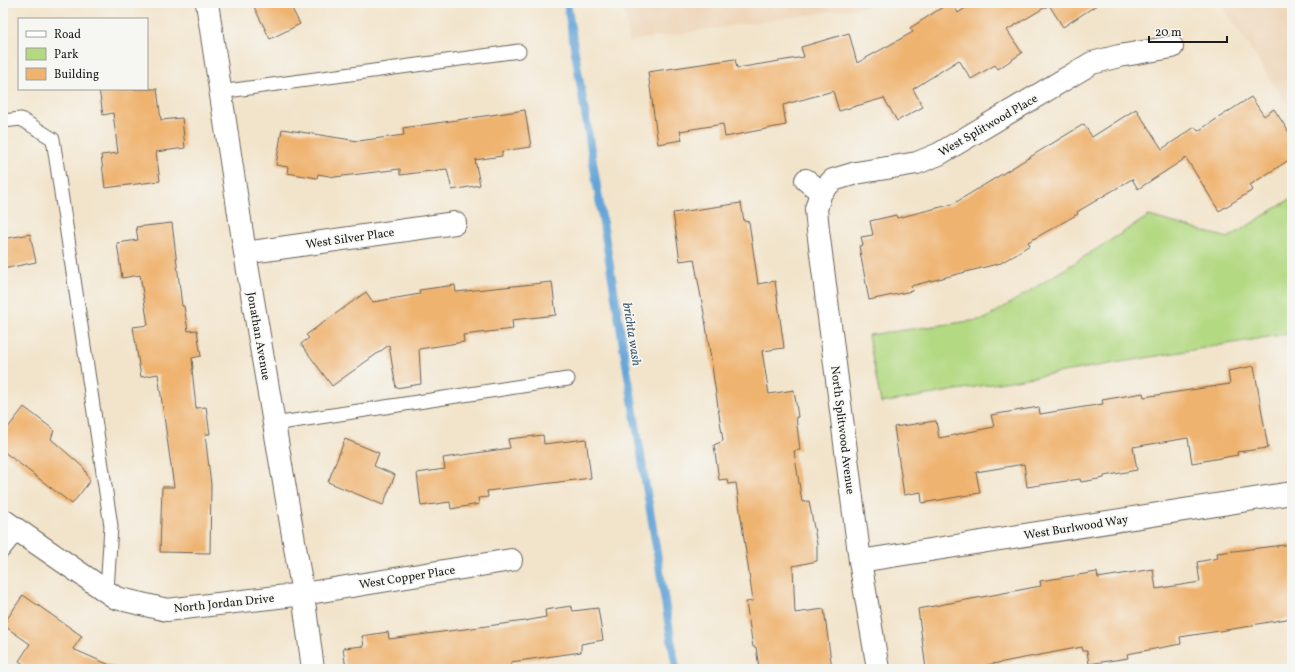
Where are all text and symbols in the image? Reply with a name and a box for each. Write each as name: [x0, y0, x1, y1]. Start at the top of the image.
legend: [18, 18, 148, 90]
scale bar: [1149, 18, 1227, 44]
text: 20 m: [1155, 25, 1182, 41]
text: Road: [54, 27, 81, 43]
text: Park: [54, 47, 79, 63]
text: Building: [54, 67, 99, 83]
street label: West Splitwood Place: [936, 91, 1041, 161]
street label: West Silver Place: [305, 225, 396, 253]
street label: Jonathan Avenue: [242, 291, 274, 382]
water label: brichta wash: [617, 301, 645, 368]
street label: North Splitwood Avenue: [826, 365, 858, 496]
street label: West Burlwood Way: [1023, 512, 1130, 544]
street label: West Copper Place: [358, 562, 457, 593]
street label: North Jordan Drive: [173, 591, 275, 617]

